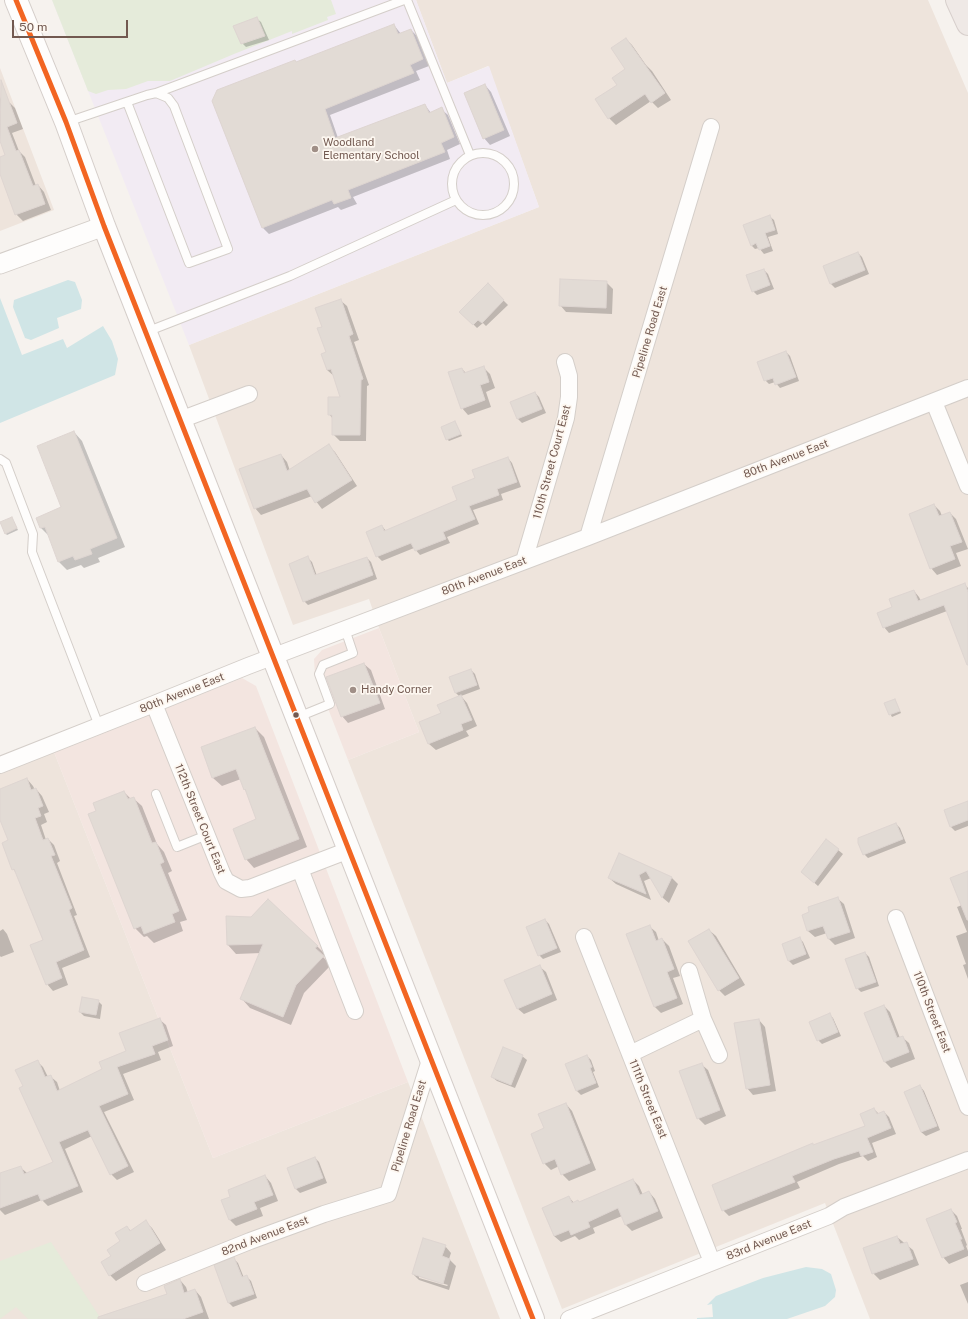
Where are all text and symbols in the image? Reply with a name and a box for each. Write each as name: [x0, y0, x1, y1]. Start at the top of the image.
scale bar: [14, 12, 130, 38]
text: 50 m: [19, 20, 47, 34]
place label: Woodland Elementary School: [323, 136, 420, 162]
marker: Woodland Elementary School: [310, 144, 320, 154]
street label: Pipeline Road East: [630, 285, 670, 379]
street label: 110th Street Court East: [530, 404, 574, 520]
street label: 80th Avenue East: [742, 437, 830, 481]
street label: 80th Avenue East: [440, 554, 528, 598]
street label: 80th Avenue East: [138, 670, 226, 716]
place label: Handy Corner: [361, 683, 432, 697]
marker: Handy Corner: [348, 685, 358, 695]
unlabelled marker: [291, 710, 301, 720]
street label: 112th Street Court East: [172, 762, 228, 876]
street label: 110th Street East: [910, 969, 954, 1055]
street label: 111th Street East: [626, 1058, 670, 1140]
street label: Pipeline Road East: [389, 1079, 429, 1173]
street label: 82nd Avenue East: [220, 1213, 310, 1259]
street label: 83rd Avenue East: [725, 1217, 813, 1263]

